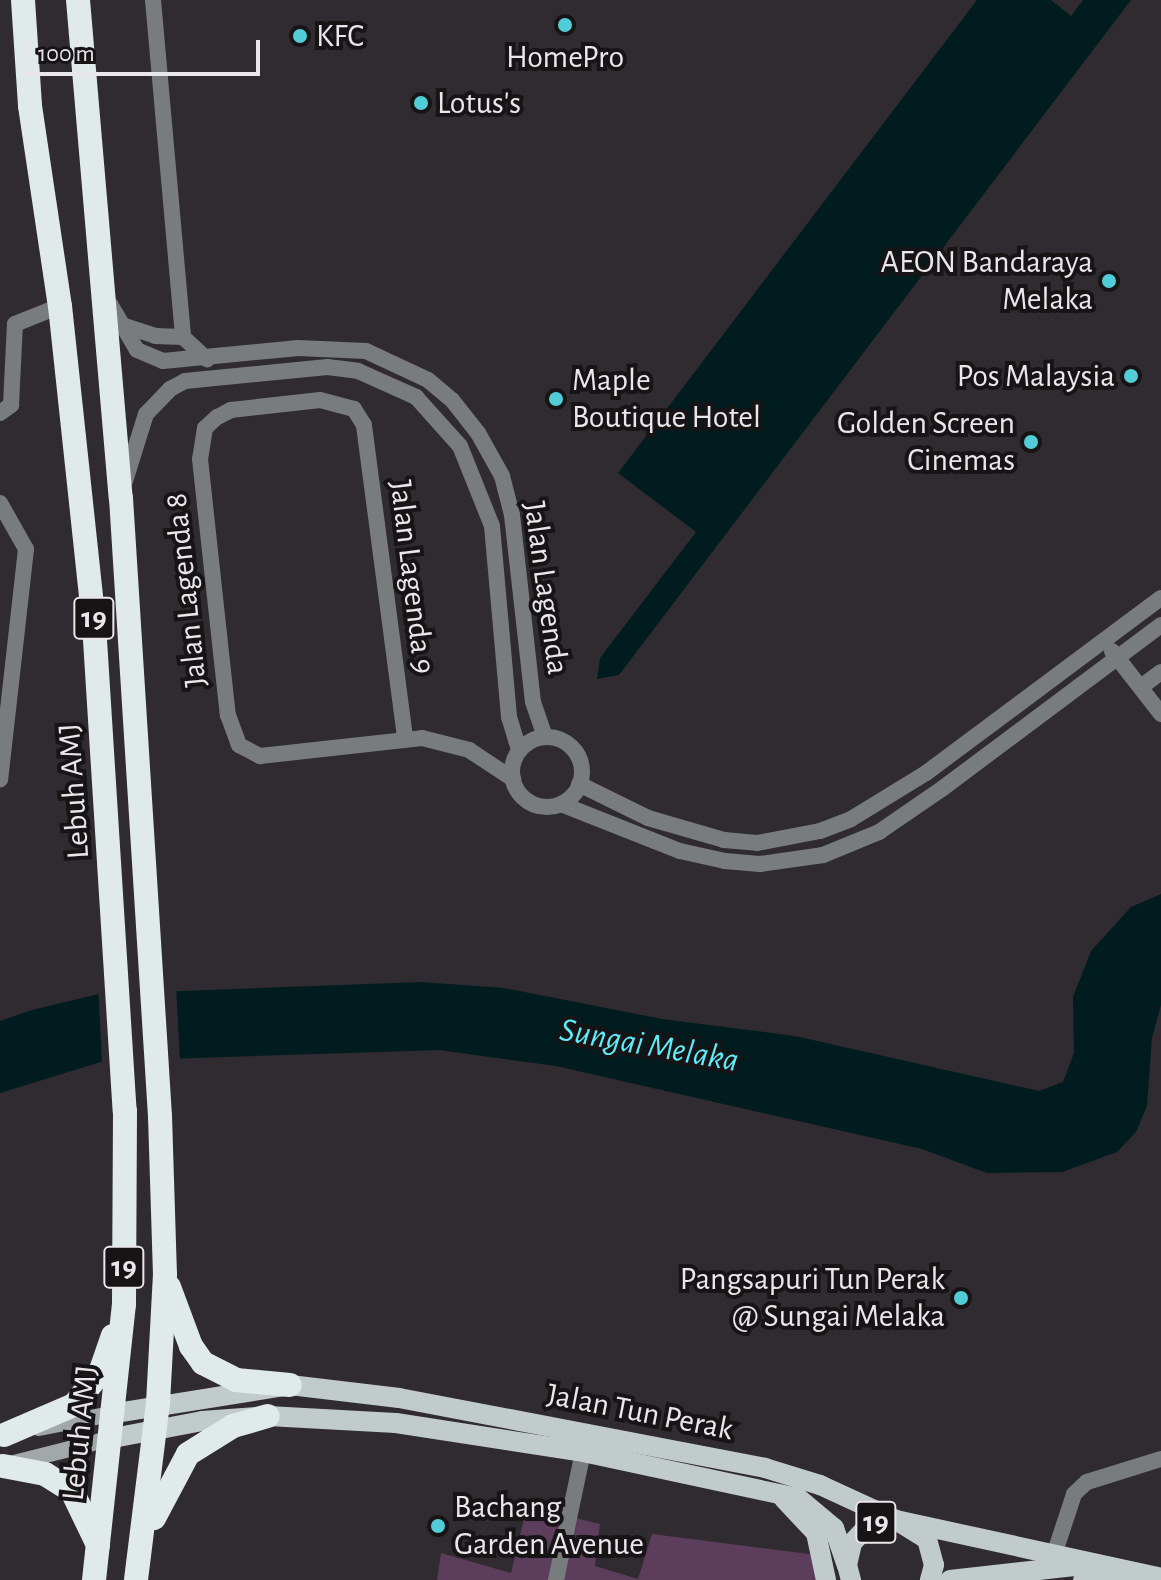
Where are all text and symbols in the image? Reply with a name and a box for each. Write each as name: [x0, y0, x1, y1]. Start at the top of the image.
marker: HomePro: [556, 16, 574, 34]
place label: KFC: [316, 17, 364, 55]
scale bar: [28, 24, 264, 74]
marker: KFC: [291, 27, 309, 45]
place label: HomePro: [506, 38, 624, 76]
text: 100 m: [38, 42, 95, 66]
place label: Lotus's: [437, 84, 521, 122]
marker: Lotus's: [412, 94, 430, 112]
place label: AEON Bandaraya Melaka: [881, 244, 1093, 319]
marker: AEON Bandaraya Melaka: [1100, 272, 1118, 290]
place label: Pos Malaysia: [957, 357, 1115, 395]
place label: Maple Boutique Hotel: [572, 362, 761, 437]
marker: Pos Malaysia: [1122, 367, 1140, 385]
marker: Maple Boutique Hotel: [547, 390, 565, 408]
place label: Golden Screen Cinemas: [837, 405, 1015, 480]
marker: Golden Screen Cinemas: [1022, 433, 1040, 451]
street label: Jalan Lagenda 9: [381, 478, 443, 676]
street label: Jalan Lagenda 8: [157, 491, 215, 689]
street label: Jalan Lagenda: [515, 499, 577, 677]
road number: 19: [72, 592, 116, 644]
street label: Lebuh AMJ: [50, 722, 98, 860]
water label: Sungai Melaka: [556, 1010, 742, 1082]
road number: 19: [102, 1241, 146, 1293]
place label: Pangsapuri Tun Perak @ Sungai Melaka: [680, 1261, 945, 1336]
marker: Pangsapuri Tun Perak @ Sungai Melaka: [952, 1289, 970, 1307]
street label: Lebuh AMJ: [54, 1363, 106, 1503]
street label: Jalan Tun Perak: [544, 1375, 736, 1449]
place label: Bachang Garden Avenue: [454, 1489, 644, 1564]
road number: 19: [854, 1496, 898, 1548]
marker: Bachang Garden Avenue: [429, 1517, 447, 1535]

